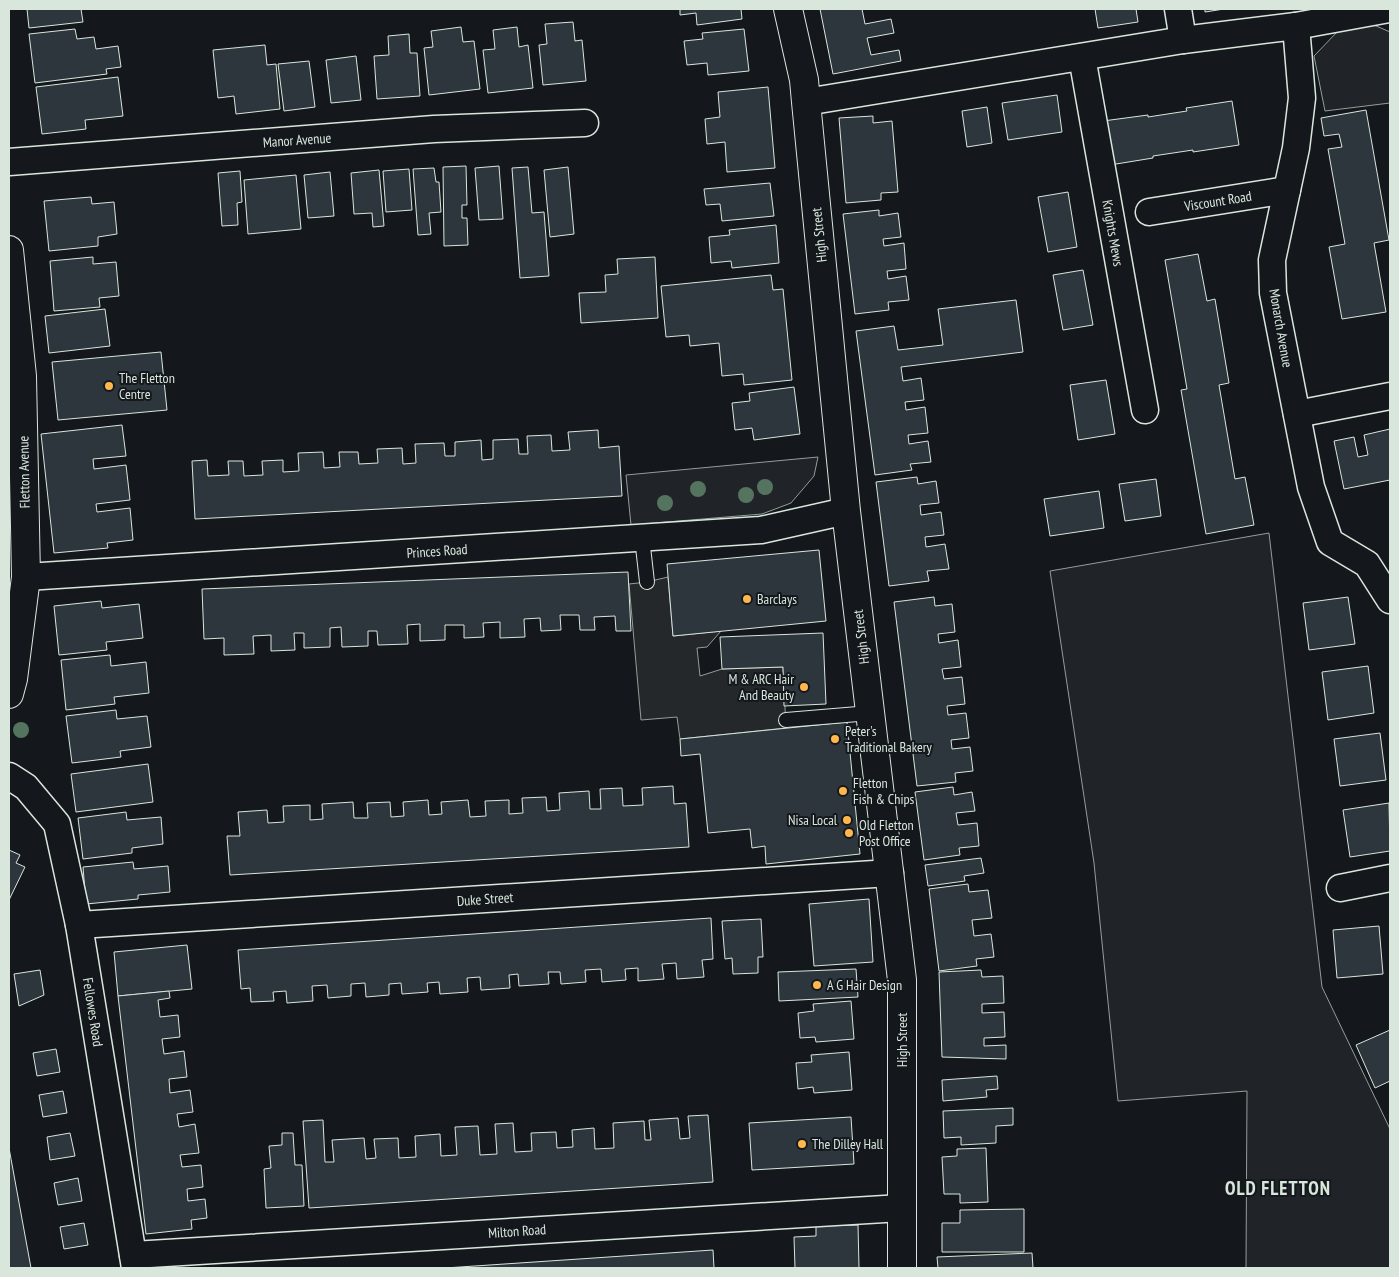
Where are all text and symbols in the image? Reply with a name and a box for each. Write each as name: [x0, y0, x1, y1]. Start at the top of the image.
street label: Manor Avenue: [262, 129, 332, 151]
street label: Viscount Road: [1182, 187, 1253, 215]
street label: Knights Mews: [1098, 198, 1128, 268]
street label: High Street: [807, 207, 831, 263]
street label: Monarch Avenue: [1265, 287, 1297, 369]
place label: The Fletton Centre: [119, 369, 175, 403]
marker: The Fletton Centre: [103, 380, 115, 392]
street label: Fletton Avenue: [14, 435, 34, 508]
street label: Princes Road: [406, 540, 468, 562]
place label: Barclays: [757, 590, 797, 608]
marker: Barclays: [741, 593, 753, 605]
street label: High Street: [849, 609, 873, 665]
place label: M & ARC Hair And Beauty: [728, 670, 795, 704]
marker: M & ARC Hair And Beauty: [798, 681, 810, 693]
place label: Peter's Traditional Bakery: [845, 722, 933, 756]
marker: Peter's Traditional Bakery: [829, 733, 841, 745]
place label: Fletton Fish & Chips: [853, 774, 915, 808]
marker: Fletton Fish & Chips: [837, 785, 849, 797]
place label: Nisa Local: [788, 811, 838, 829]
marker: Nisa Local: [841, 814, 853, 826]
place label: Old Fletton Post Office: [859, 816, 914, 850]
marker: Old Fletton Post Office: [843, 827, 855, 839]
street label: Duke Street: [456, 888, 514, 910]
street label: Fellowes Road: [79, 976, 107, 1048]
place label: A G Hair Design: [827, 976, 902, 994]
marker: A G Hair Design: [811, 979, 823, 991]
street label: High Street: [893, 1013, 911, 1067]
place label: The Dilley Hall: [812, 1135, 884, 1153]
marker: The Dilley Hall: [796, 1138, 808, 1150]
district label: OLD FLETTON: [1225, 1176, 1331, 1200]
street label: Milton Road: [487, 1220, 547, 1242]

